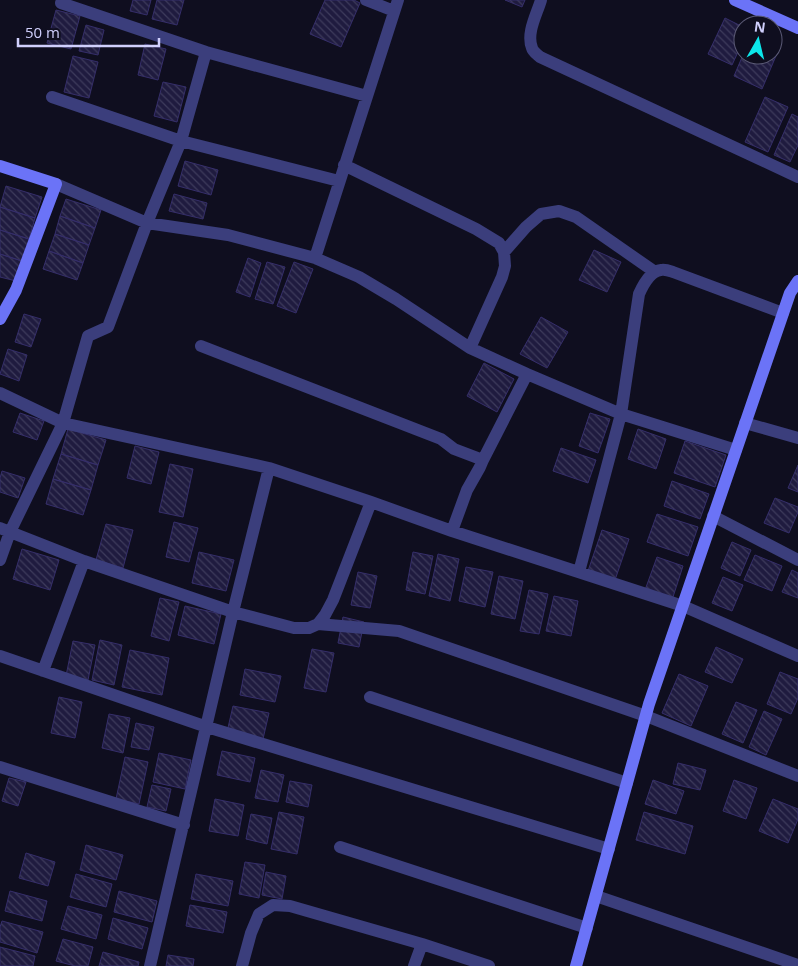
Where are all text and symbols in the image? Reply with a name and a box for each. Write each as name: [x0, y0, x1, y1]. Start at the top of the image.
scale bar: [18, 15, 159, 47]
north arrow: [733, 15, 783, 65]
text: N: [753, 16, 767, 37]
text: 50 m: [25, 22, 60, 42]

